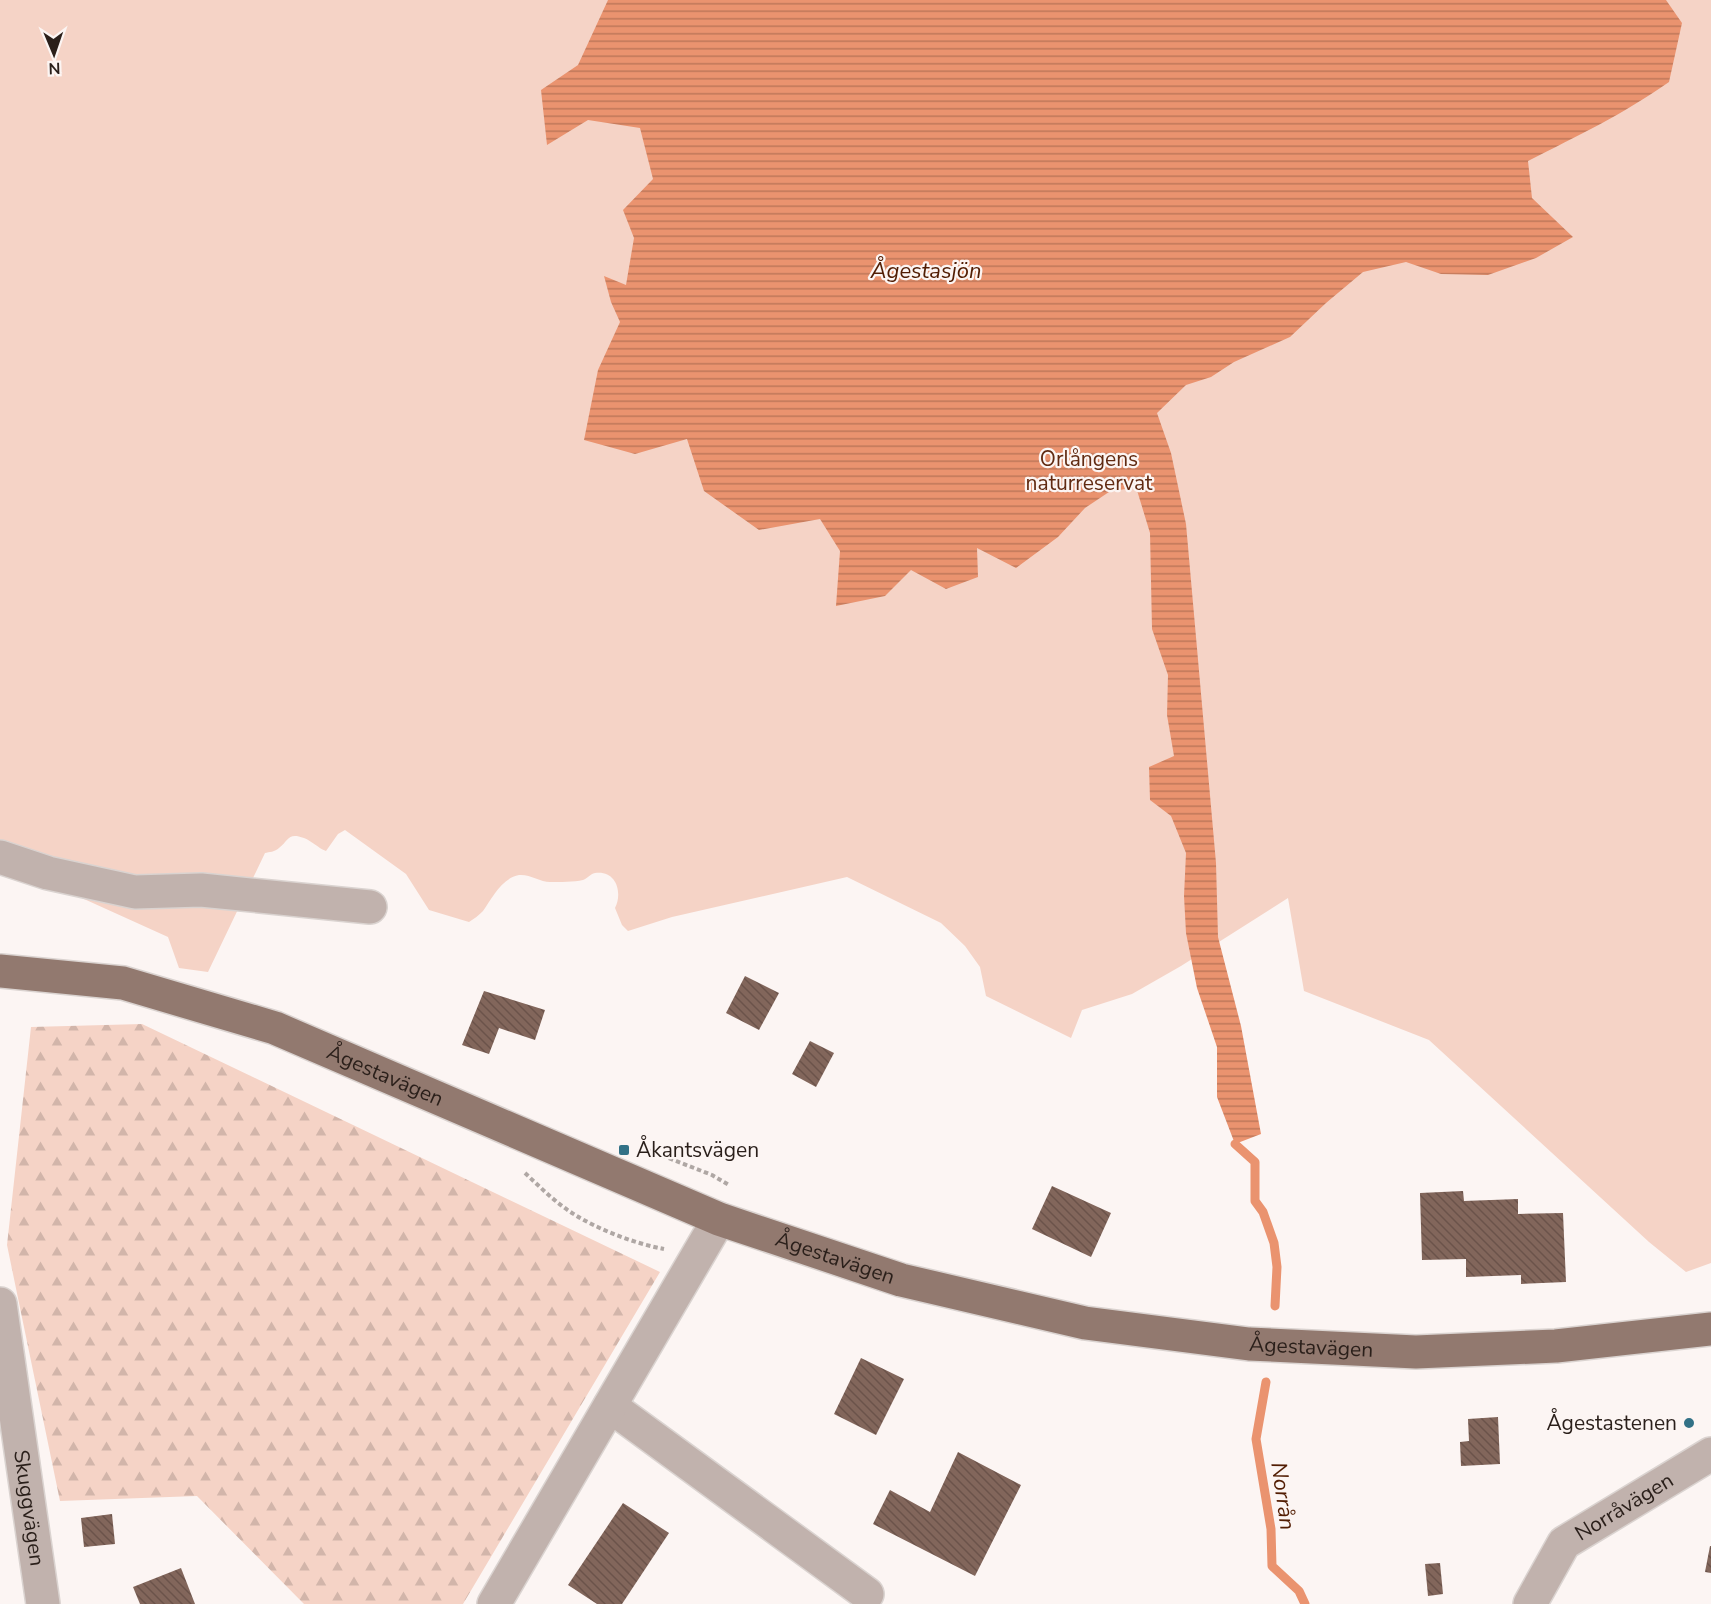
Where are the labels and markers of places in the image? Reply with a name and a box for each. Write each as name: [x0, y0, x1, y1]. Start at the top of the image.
place label: Åkantsvägen: [636, 1135, 759, 1164]
marker: Åkantsvägen: [617, 1143, 631, 1157]
place label: Ågestastenen: [1546, 1408, 1677, 1437]
marker: Ågestastenen: [1682, 1416, 1696, 1430]

